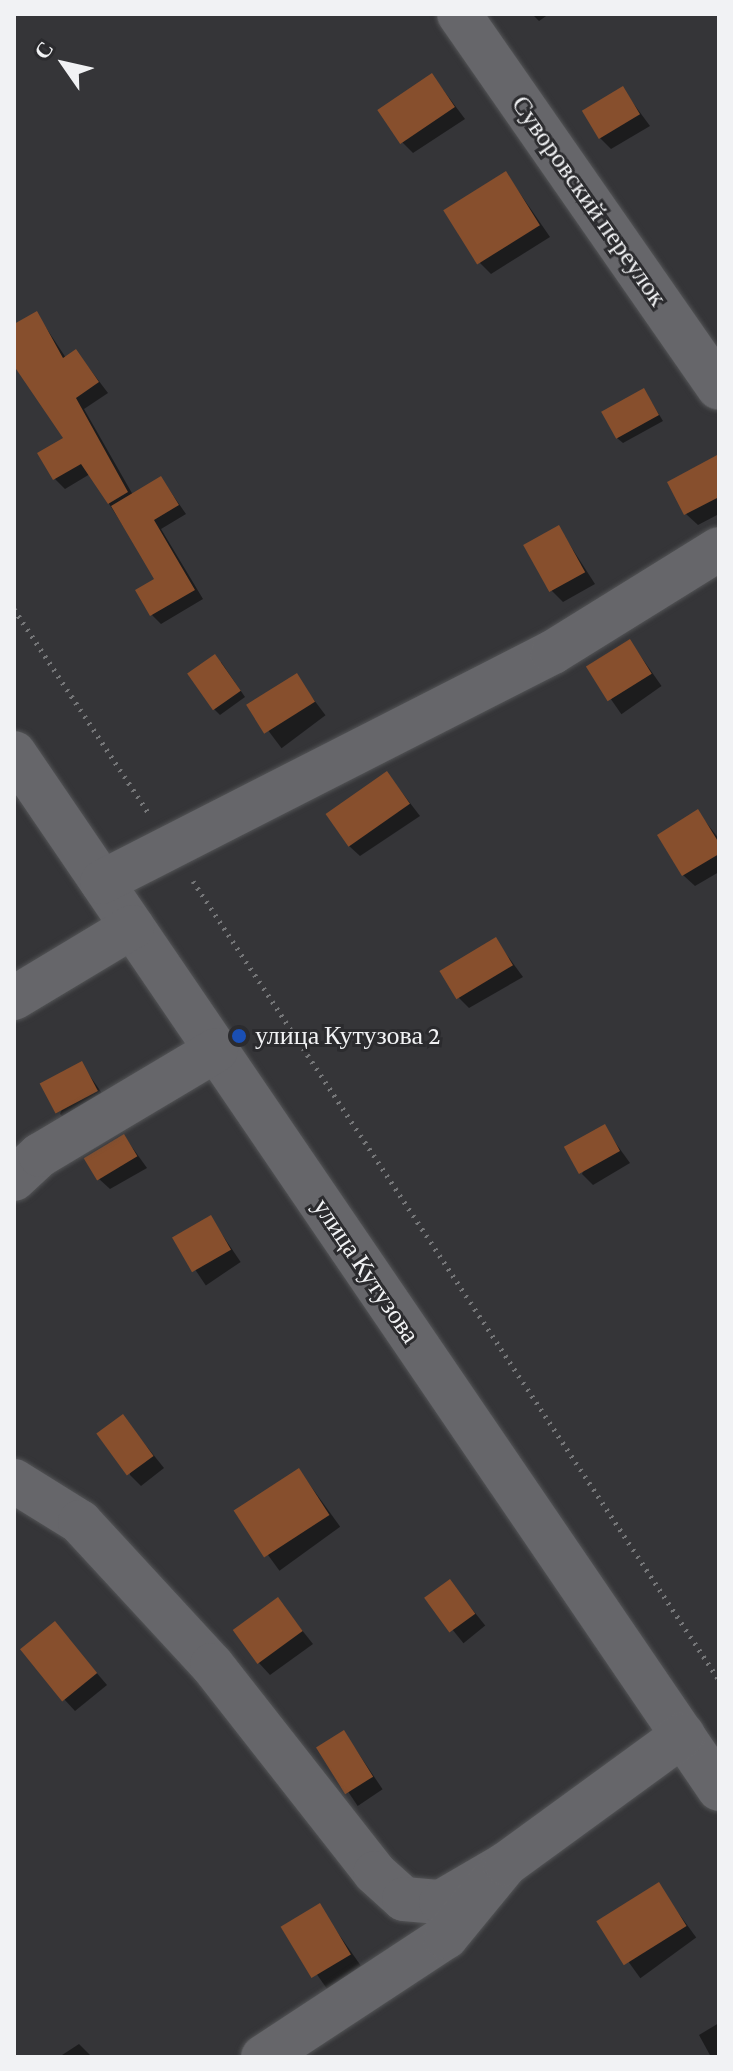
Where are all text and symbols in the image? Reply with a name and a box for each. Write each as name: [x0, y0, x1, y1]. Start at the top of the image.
north arrow: [24, 24, 104, 104]
text: С: [29, 37, 58, 64]
street label: Суворовский переулок: [505, 90, 673, 312]
place label: улица Кутузова 2: [255, 1020, 440, 1052]
marker: улица Кутузова 2: [230, 1027, 248, 1045]
street label: улица Кутузова: [306, 1193, 426, 1349]

